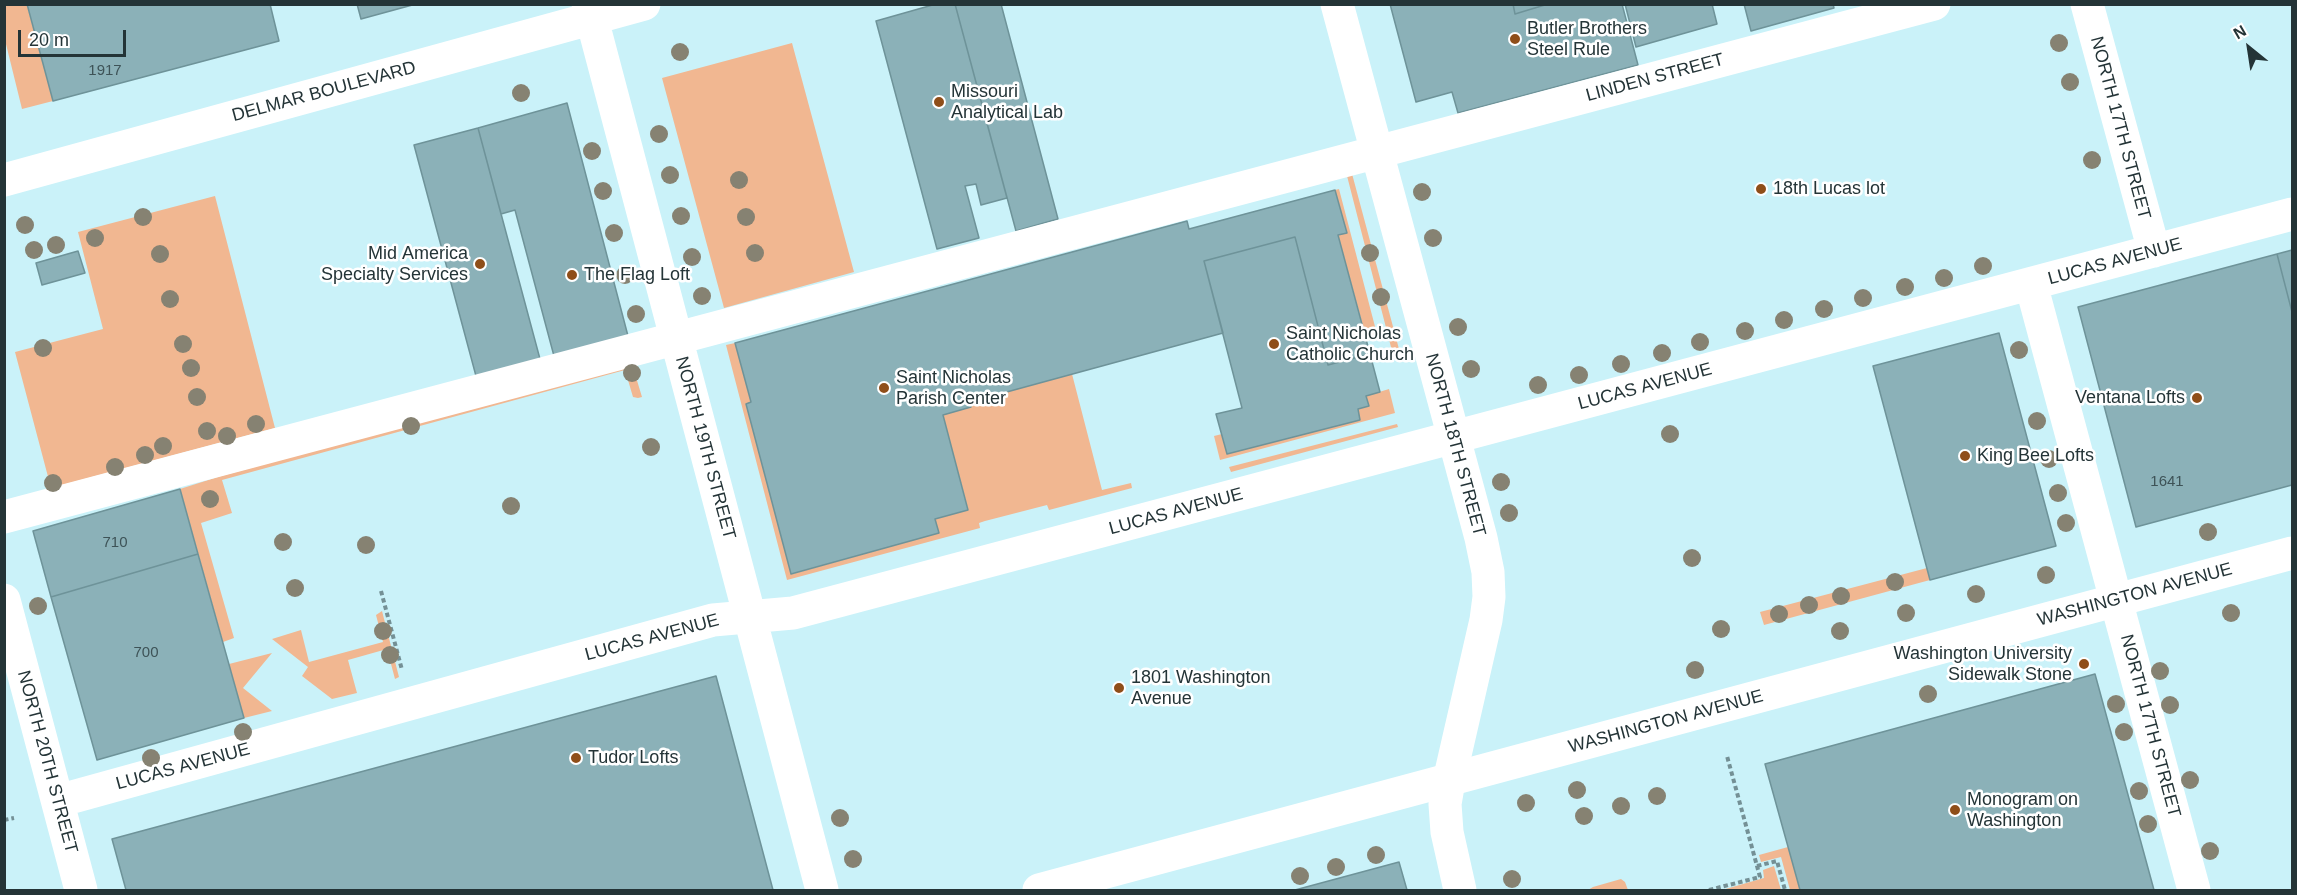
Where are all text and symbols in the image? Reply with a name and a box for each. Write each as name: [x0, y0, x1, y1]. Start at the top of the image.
scale bar: [21, 18, 129, 56]
place label: Butler Brothers Steel Rule: [1527, 18, 1647, 60]
north arrow: [2219, 18, 2279, 78]
text: N: [2230, 22, 2249, 42]
text: 20 m: [29, 30, 69, 50]
marker: Butler Brothers Steel Rule: [1508, 32, 1522, 46]
street label: NORTH 17TH STREET: [2085, 34, 2155, 222]
street label: LINDEN STREET: [1584, 49, 1726, 107]
street label: DELMAR BOULEVARD: [230, 57, 418, 127]
house number: 1917: [88, 62, 122, 80]
place label: Missouri Analytical Lab: [951, 81, 1063, 124]
marker: Missouri Analytical Lab: [932, 95, 946, 109]
place label: 18th Lucas lot: [1773, 178, 1885, 200]
marker: 18th Lucas lot: [1754, 182, 1768, 196]
street label: LUCAS AVENUE: [2046, 234, 2184, 290]
place label: Mid America Specialty Services: [321, 243, 468, 286]
marker: Mid America Specialty Services: [473, 257, 487, 271]
place label: The Flag Loft: [584, 264, 690, 286]
marker: The Flag Loft: [565, 268, 579, 282]
place label: Saint Nicholas Catholic Church: [1286, 323, 1414, 366]
marker: Saint Nicholas Catholic Church: [1267, 337, 1281, 351]
street label: NORTH 18TH STREET: [1420, 351, 1490, 539]
street label: NORTH 19TH STREET: [670, 354, 740, 542]
street label: LUCAS AVENUE: [1576, 359, 1714, 415]
place label: Saint Nicholas Parish Center: [896, 367, 1011, 410]
marker: Saint Nicholas Parish Center: [877, 381, 891, 395]
place label: Ventana Lofts: [2075, 387, 2185, 409]
marker: Ventana Lofts: [2190, 391, 2204, 405]
place label: King Bee Lofts: [1977, 445, 2094, 467]
marker: King Bee Lofts: [1958, 449, 1972, 463]
house number: 1641: [2150, 473, 2184, 491]
street label: LUCAS AVENUE: [1107, 484, 1245, 540]
house number: 710: [102, 534, 128, 552]
street label: WASHINGTON AVENUE: [2035, 559, 2235, 631]
street label: LUCAS AVENUE: [583, 610, 721, 666]
street label: NORTH 17TH STREET: [2115, 632, 2185, 820]
place label: Washington University Sidewalk Stone: [1894, 643, 2072, 686]
house number: 700: [133, 644, 159, 662]
marker: Washington University Sidewalk Stone: [2077, 657, 2091, 671]
place label: 1801 Washington Avenue: [1131, 667, 1270, 710]
street label: NORTH 20TH STREET: [12, 668, 82, 856]
marker: 1801 Washington Avenue: [1112, 681, 1126, 695]
street label: WASHINGTON AVENUE: [1566, 686, 1766, 758]
street label: LUCAS AVENUE: [114, 739, 252, 795]
place label: Tudor Lofts: [588, 747, 678, 769]
marker: Tudor Lofts: [569, 751, 583, 765]
place label: Monogram on Washington: [1967, 789, 2078, 832]
marker: Monogram on Washington: [1948, 803, 1962, 817]

